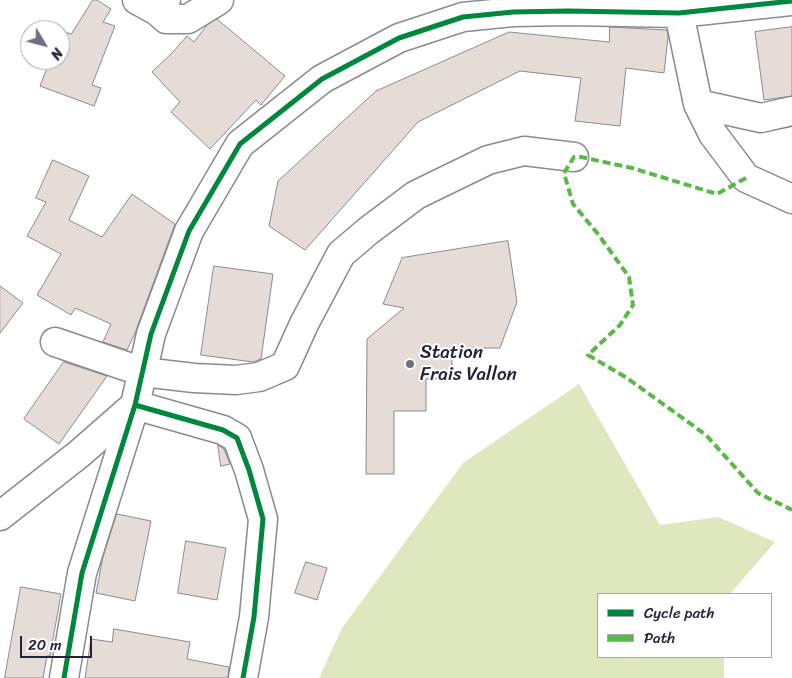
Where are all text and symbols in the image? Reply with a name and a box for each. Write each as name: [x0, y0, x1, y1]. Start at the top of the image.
north arrow: [20, 20, 70, 70]
text: N: [44, 42, 69, 65]
place label: Station Frais Vallon: [420, 342, 517, 386]
marker: Station Frais Vallon: [404, 358, 416, 370]
legend: [597, 593, 772, 658]
text: Cycle path: [644, 600, 714, 626]
text: Path: [644, 625, 675, 651]
scale bar: [22, 626, 95, 658]
text: 20 m: [28, 632, 62, 658]

